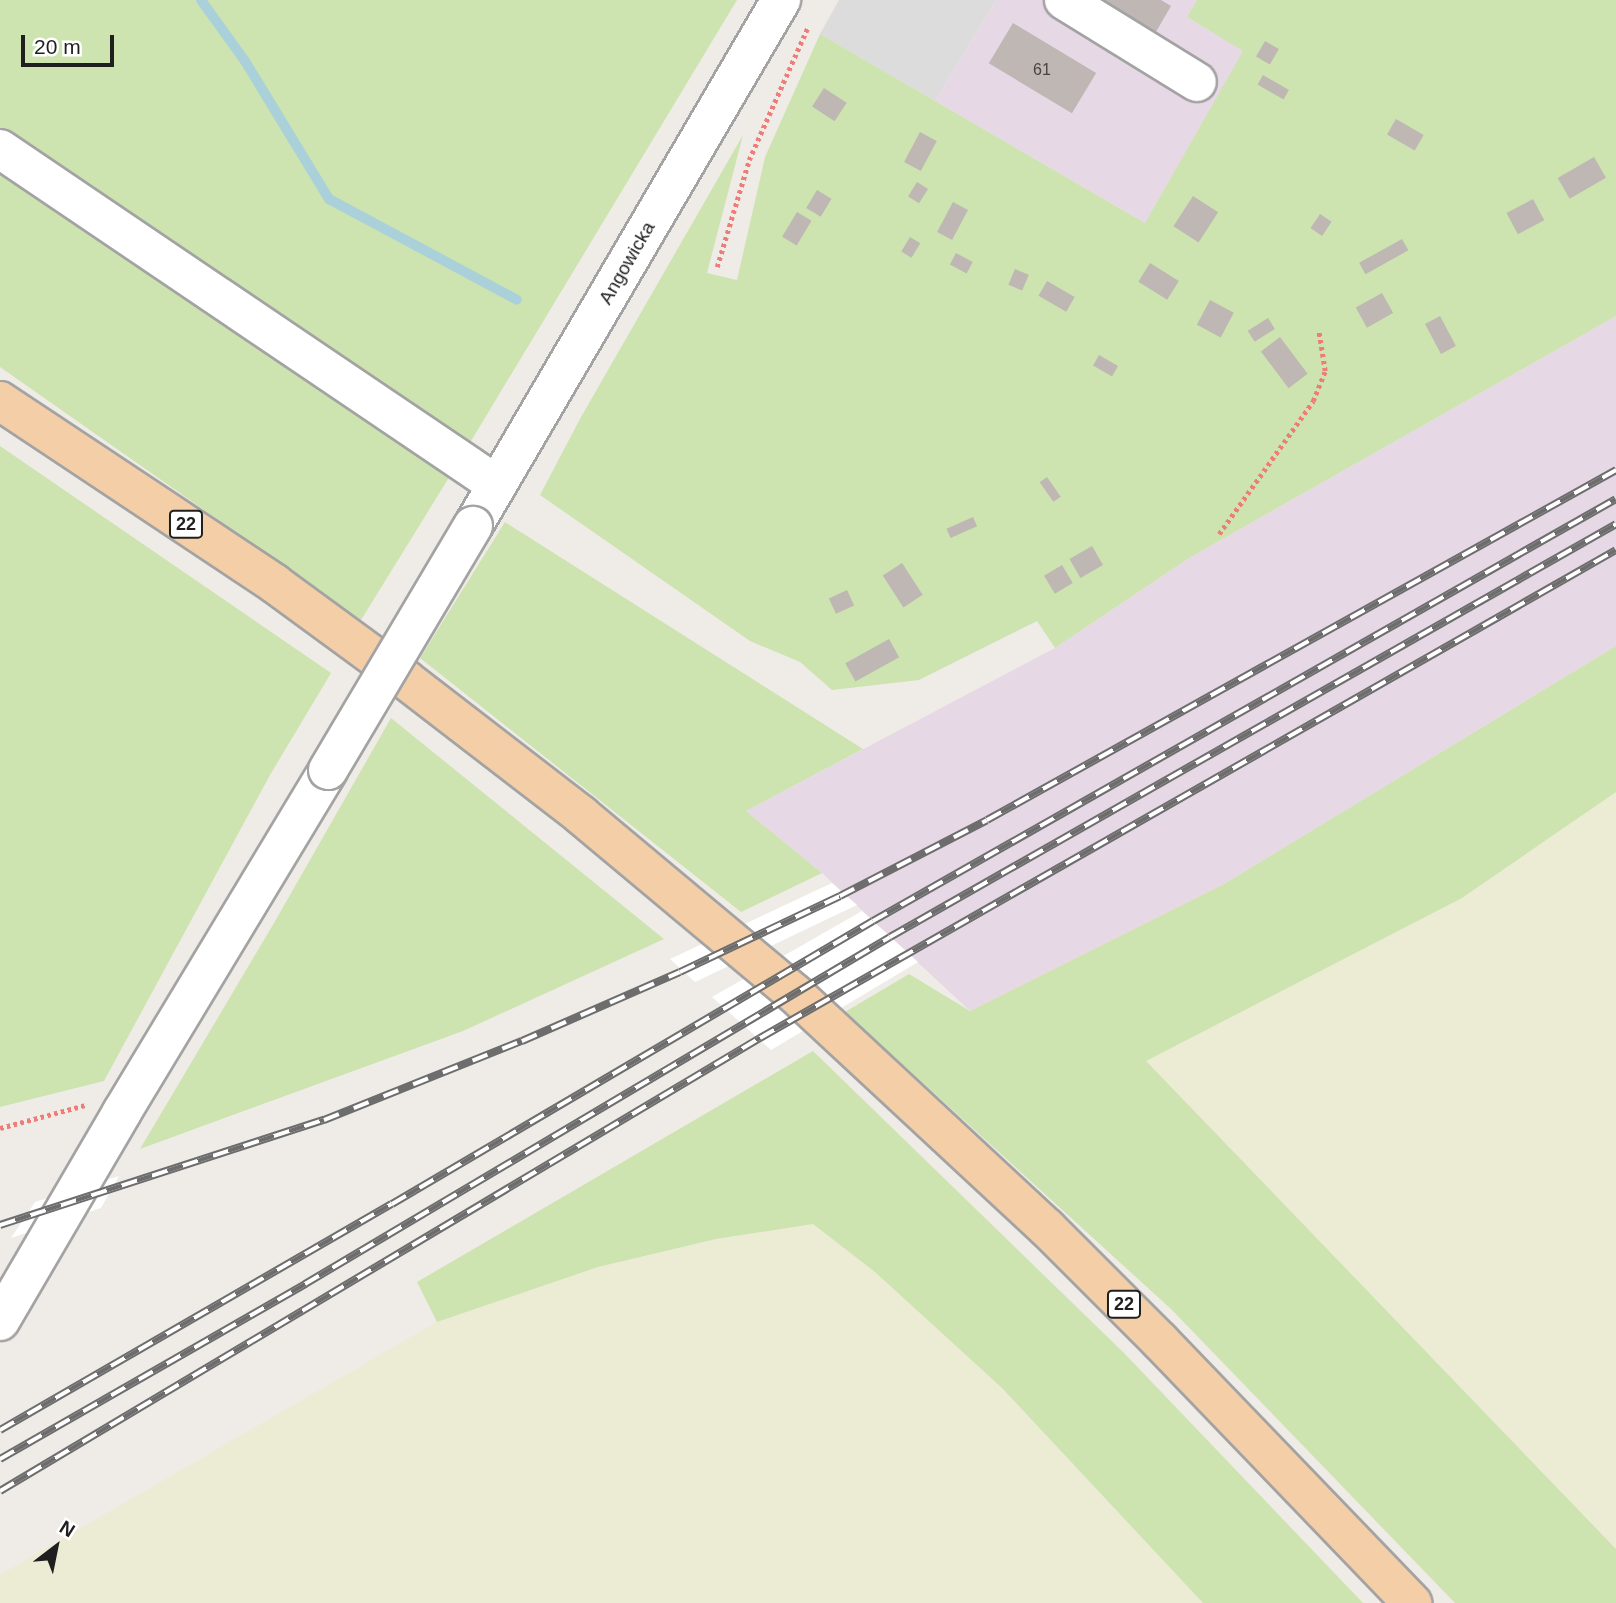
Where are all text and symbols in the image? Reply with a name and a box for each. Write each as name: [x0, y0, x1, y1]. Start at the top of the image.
scale bar: [24, 21, 117, 65]
text: 20 m: [34, 35, 81, 58]
house number: 61: [1033, 60, 1051, 80]
street label: Angowicka: [594, 218, 660, 308]
road number: 22: [168, 510, 204, 538]
road number: 22: [1106, 1289, 1142, 1318]
north arrow: [21, 1512, 91, 1582]
text: N: [56, 1516, 79, 1541]

